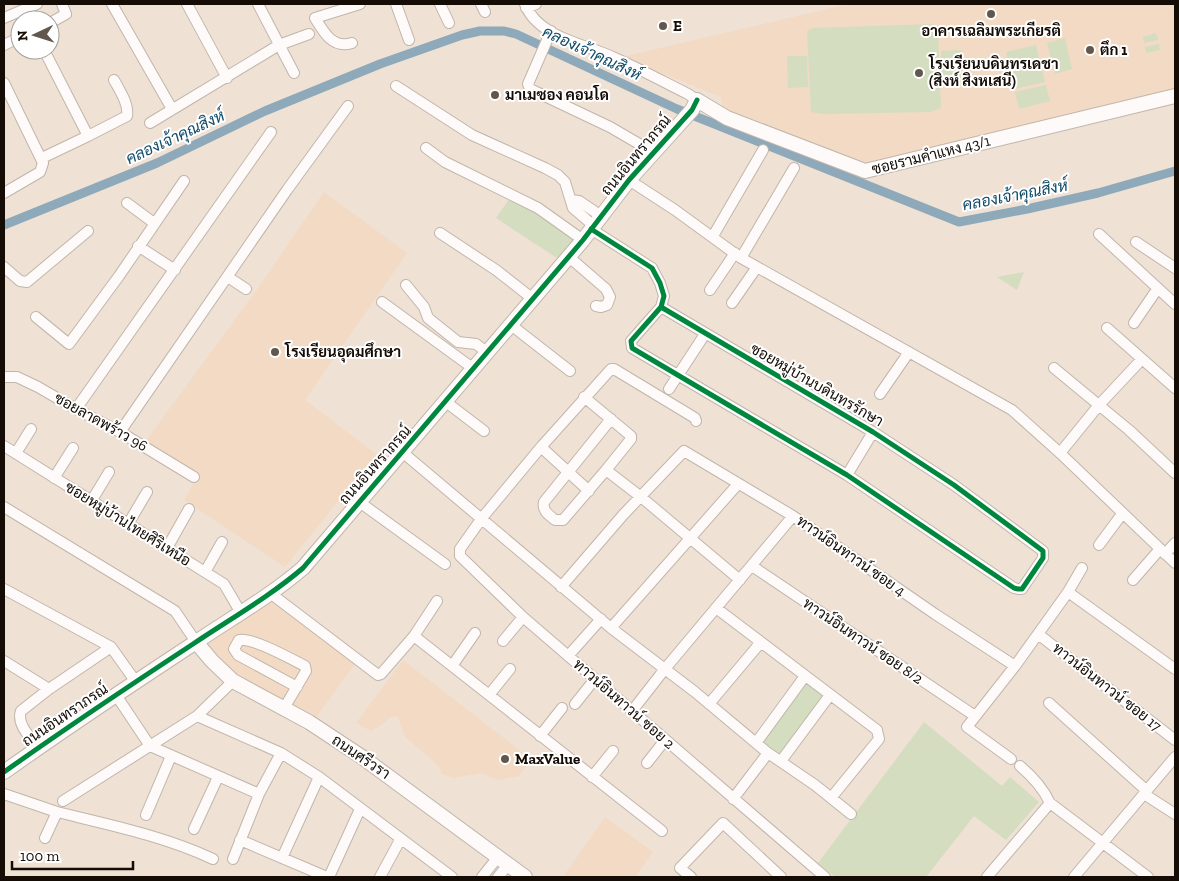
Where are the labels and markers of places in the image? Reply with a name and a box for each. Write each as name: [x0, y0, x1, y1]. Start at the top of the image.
marker: อาคารเฉลิมพระเกียรติ: [985, 8, 997, 20]
place label: E: [673, 17, 682, 35]
marker: E: [657, 20, 669, 32]
place label: อาคารเฉลิมพระเกียรติ: [921, 21, 1061, 40]
place label: ตึก 1: [1100, 40, 1127, 59]
marker: ตึก 1: [1084, 44, 1096, 56]
place label: โรงเรียนบดินทรเดชา (สิงห์ สิงหเสนี): [928, 53, 1059, 90]
marker: โรงเรียนบดินทรเดชา (สิงห์ สิงหเสนี): [913, 67, 925, 79]
place label: มาเมซอง คอนโด: [505, 84, 609, 104]
marker: มาเมซอง คอนโด: [489, 89, 501, 101]
place label: โรงเรียนอุดมศึกษา: [284, 341, 401, 363]
marker: โรงเรียนอุดมศึกษา: [269, 346, 281, 358]
place label: MaxValue: [515, 750, 580, 768]
marker: MaxValue: [499, 753, 511, 765]

